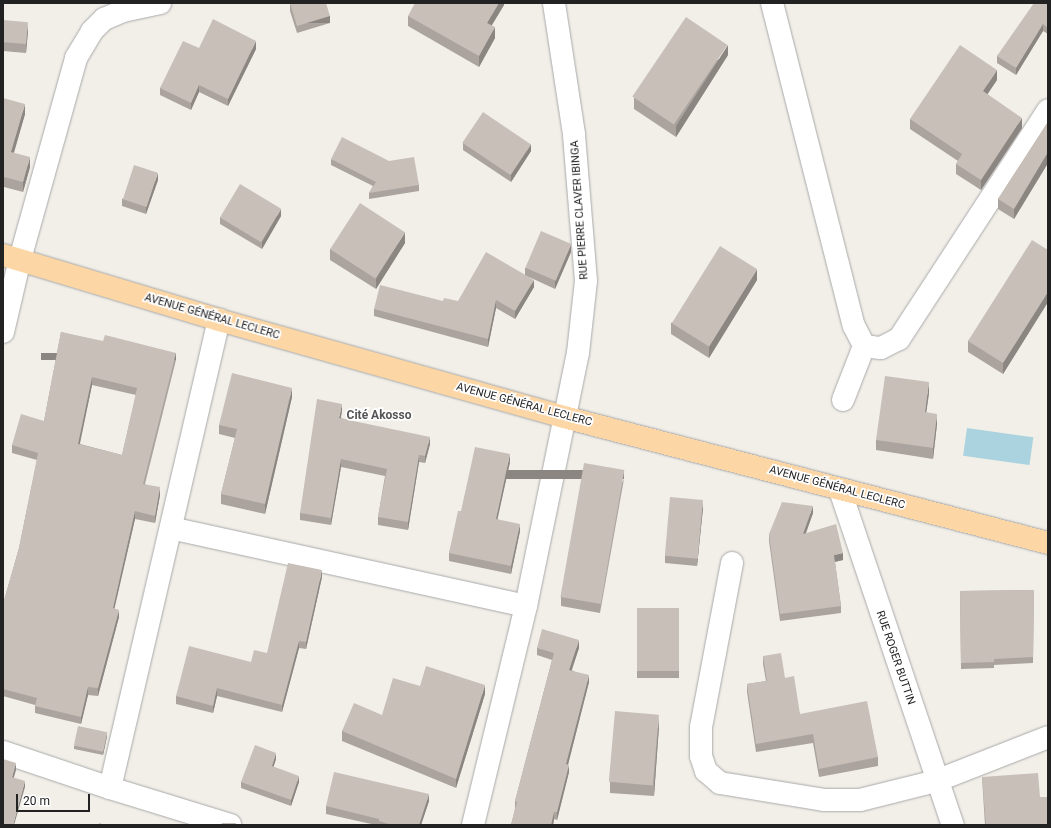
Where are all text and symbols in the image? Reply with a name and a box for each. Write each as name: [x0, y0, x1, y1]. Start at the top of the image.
street label: RUE PIERRE CLAVER IBINGA: [569, 140, 591, 280]
street label: AVENUE GÉNÉRAL LECLERC: [143, 291, 281, 343]
street label: AVENUE GÉNÉRAL LECLERC: [455, 381, 593, 429]
district label: Cité Akosso: [347, 409, 411, 423]
street label: AVENUE GÉNÉRAL LECLERC: [768, 464, 906, 512]
street label: RUE ROGER BUTTIN: [873, 609, 917, 707]
scale bar: [18, 786, 92, 812]
text: 20 m: [23, 794, 50, 808]

